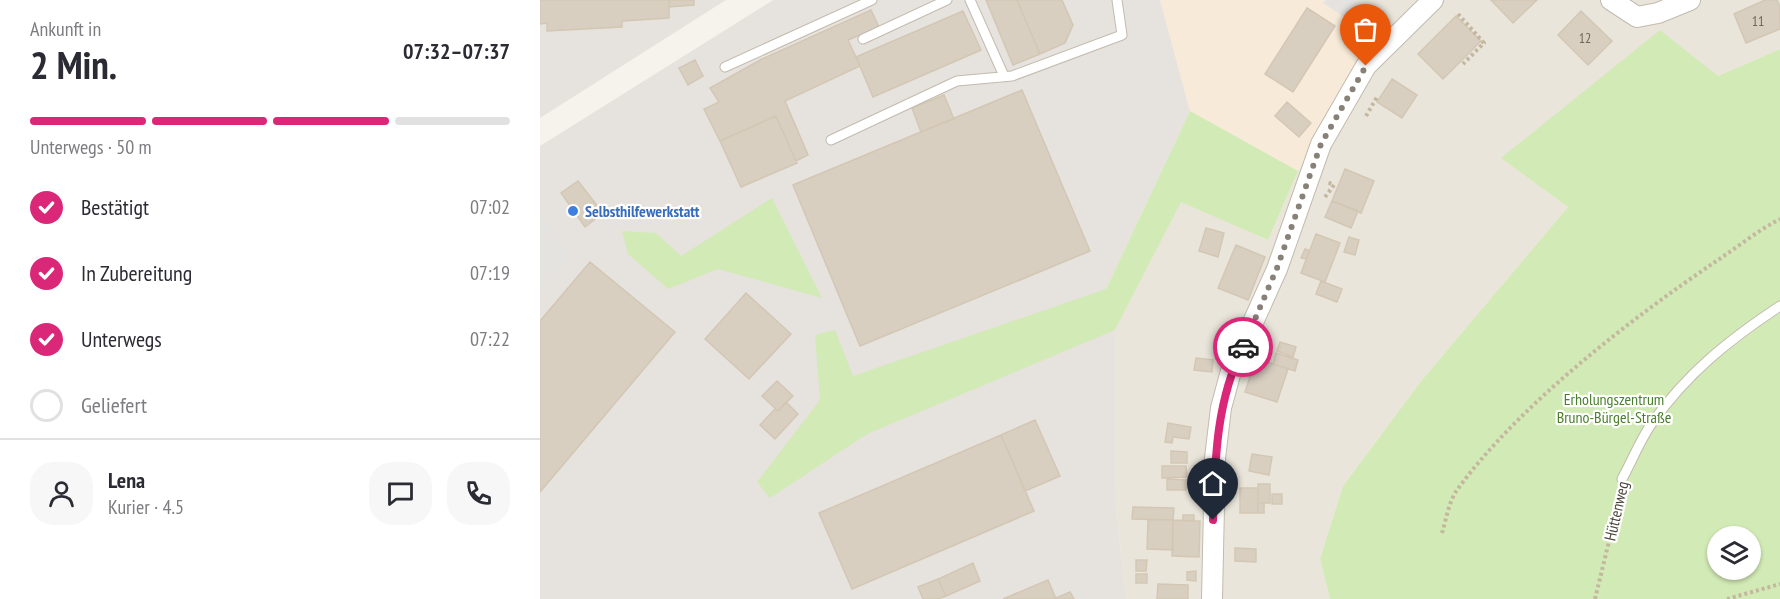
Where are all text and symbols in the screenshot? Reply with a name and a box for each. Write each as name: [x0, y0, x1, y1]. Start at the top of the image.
pin: [1340, 4, 1391, 66]
house number: 11: [1752, 12, 1764, 30]
icon: bag: [1349, 13, 1382, 46]
text: Ankunft in: [30, 16, 101, 42]
house number: 12: [1579, 29, 1591, 47]
text: 07:32–07:37: [403, 37, 510, 65]
text: 2 Min.: [30, 39, 117, 90]
text: Unterwegs · 50 m: [30, 134, 151, 160]
icon: check: [30, 191, 63, 224]
text: Bestätigt: [81, 193, 149, 221]
text: 07:02: [470, 194, 510, 220]
place label: Selbsthilfewerkstatt: [585, 201, 700, 221]
marker: Selbsthilfewerkstatt: [566, 204, 580, 218]
icon: check: [30, 257, 63, 290]
text: In Zubereitung: [81, 259, 192, 287]
text: 07:19: [470, 260, 510, 286]
courier: [1213, 317, 1273, 377]
icon: check: [30, 323, 63, 356]
text: Unterwegs: [81, 325, 162, 353]
text: 07:22: [470, 326, 510, 352]
icon: car: [1227, 331, 1260, 364]
park label: Erholungszentrum Bruno-Bürgel-Straße: [1557, 389, 1671, 427]
text: Geliefert: [81, 391, 147, 419]
pin: [1187, 458, 1238, 520]
button: person: [30, 462, 93, 525]
button: chat: [369, 462, 432, 525]
button: phone: [447, 462, 510, 525]
text: Lena: [108, 466, 145, 494]
icon: home: [1196, 467, 1229, 500]
street label: Hüttenweg: [1599, 479, 1633, 543]
text: Kurier · 4.5: [108, 494, 184, 520]
map controls: [1707, 526, 1761, 580]
button: layers: [1707, 526, 1761, 580]

